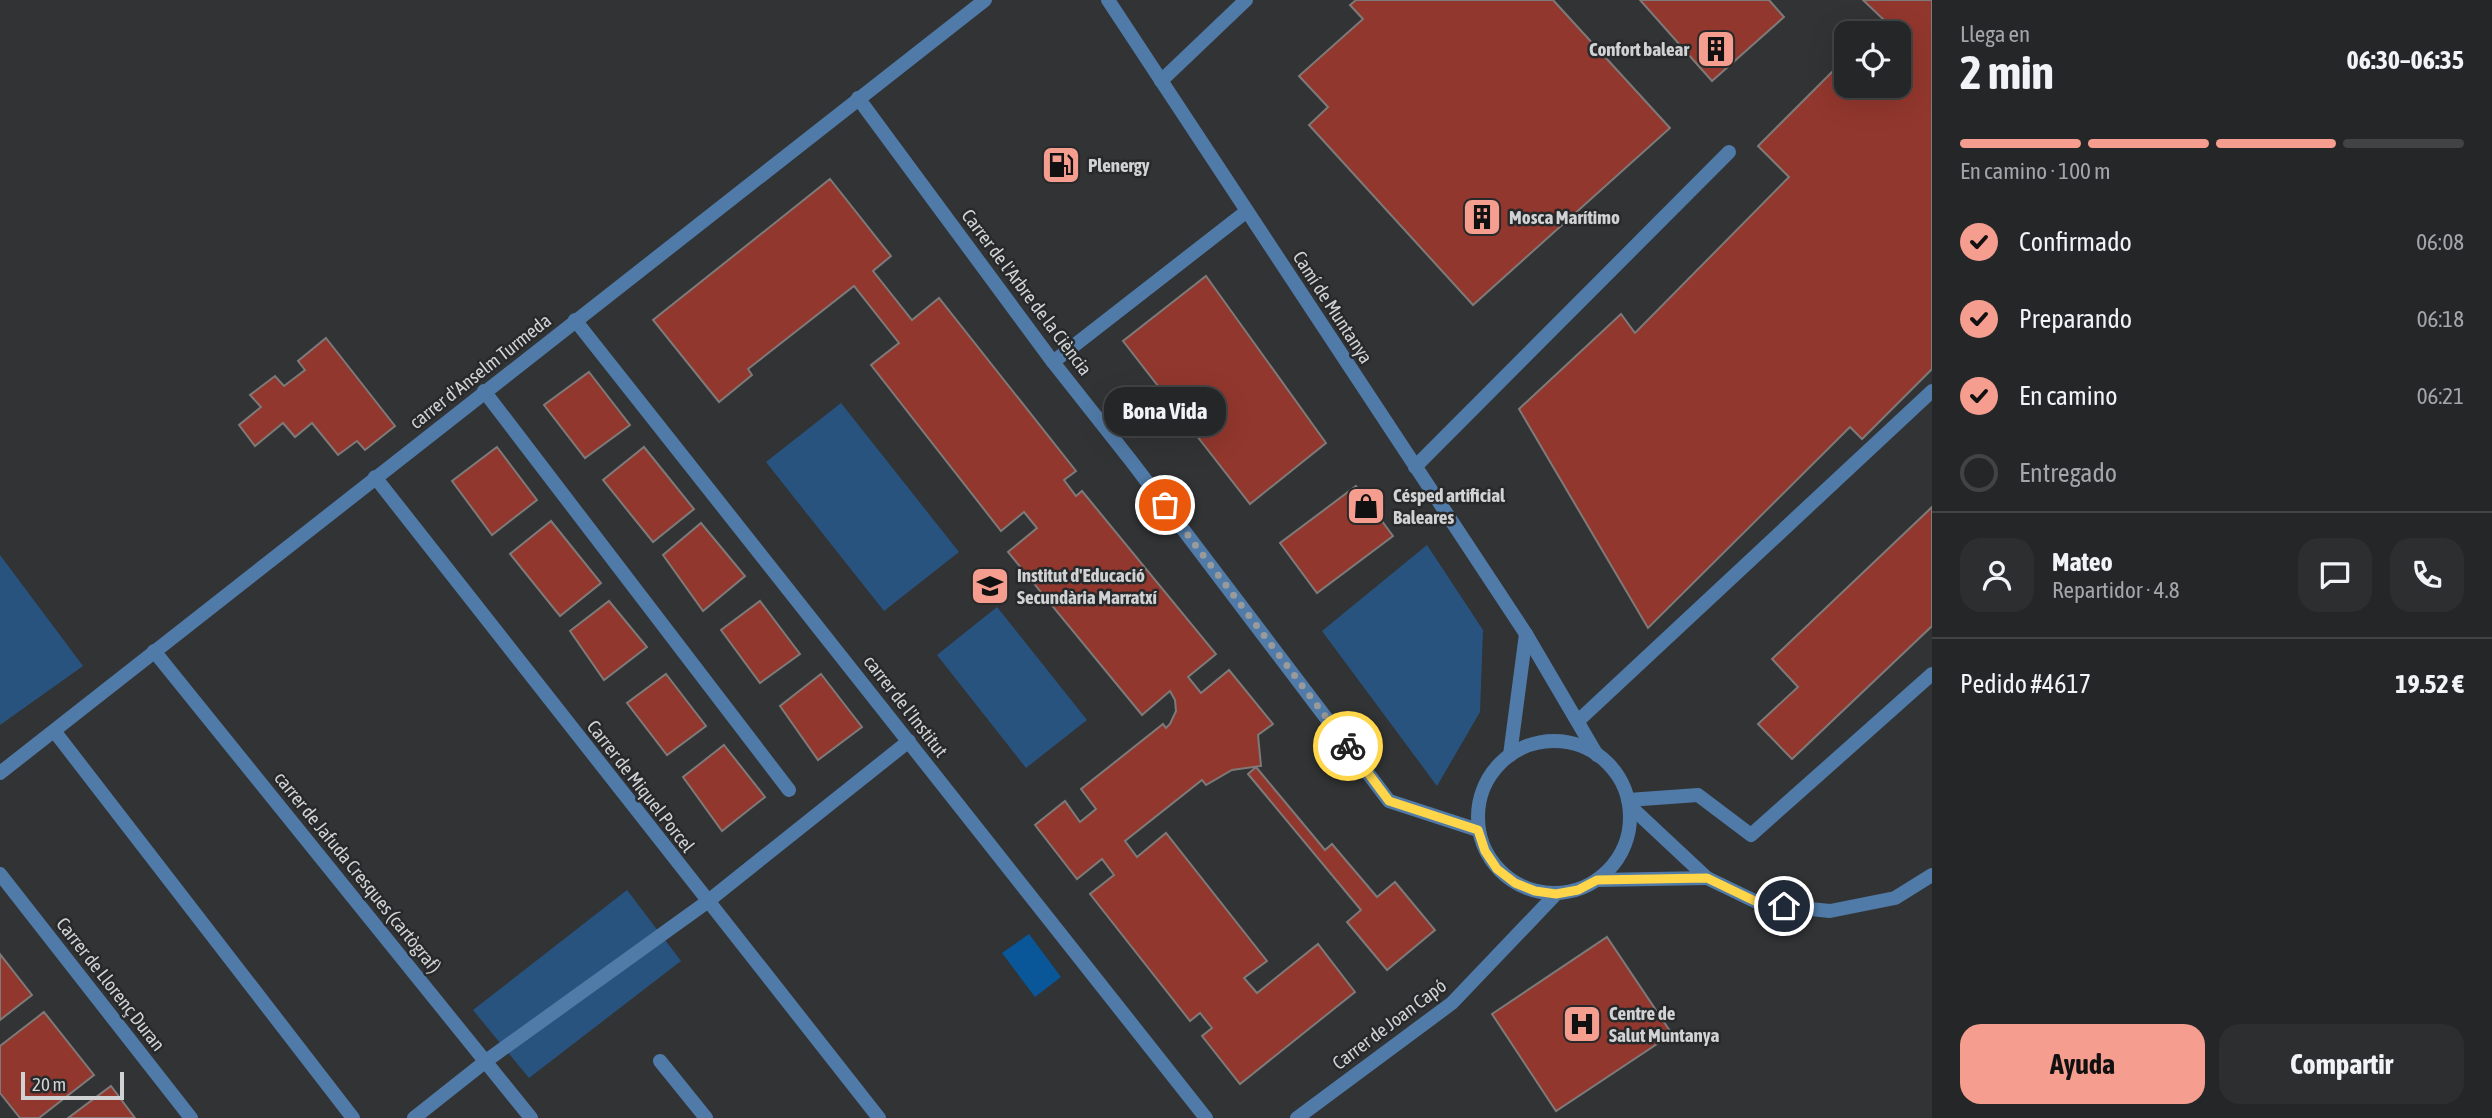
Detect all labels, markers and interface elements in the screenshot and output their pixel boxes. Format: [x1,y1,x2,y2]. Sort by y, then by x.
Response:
map controls [1834,21,1911,98]
button: locate [1834,21,1911,98]
text: Llega en [1960,21,2030,47]
building icon: Confort balear [1695,28,1737,70]
place label: Confort balear [1589,38,1689,60]
text: 06:30–06:35 [2347,45,2464,75]
text: 2 min [1960,46,2054,99]
fuel station icon: Plenergy [1040,144,1082,186]
place label: Plenergy [1088,154,1150,176]
text: En camino · 100 m [1960,158,2111,184]
building icon: Mosca Marítimo [1461,196,1503,238]
street label: Carrer de l'Arbre de la Ciència [957,205,1097,379]
place label: Mosca Marítimo [1509,206,1620,228]
icon: check [1960,223,1998,261]
text: Confirmado [2019,227,2132,257]
text: 06:08 [2416,229,2464,255]
street label: Camí de Muntanya [1289,247,1377,367]
icon: check [1960,300,1998,338]
text: Preparando [2019,304,2132,334]
text: 06:18 [2417,306,2464,332]
street label: carrer d'Anselm Turmeda [405,309,555,433]
icon: check [1960,377,1998,415]
text: En camino [2019,381,2118,411]
text: 06:21 [2417,383,2464,409]
callout: Bona Vida [1104,386,1226,435]
text: Bona Vida [1123,398,1207,424]
text: Entregado [2019,458,2117,488]
pin [1135,475,1195,535]
place label: Césped artificial Baleares [1393,484,1506,528]
shop icon: Césped artificial Baleares [1345,485,1387,527]
icon: bag [1146,486,1184,524]
button: person [1960,538,2034,612]
button: chat [2298,538,2372,612]
button: phone [2390,538,2464,612]
text: Mateo [2052,547,2113,577]
place label: Institut d'Educació Secundària Marratxí [1017,564,1158,608]
school or university icon: Institut d'Educació Secundària Marratxí [969,565,1011,607]
text: Repartidor · 4.8 [2052,577,2179,603]
street label: carrer de l'Institut [859,651,953,761]
text: Pedido #4617 [1960,669,2091,699]
text: 19.52 € [2395,669,2464,699]
courier [1313,711,1383,781]
street label: Carrer de Miquel Porcel [583,716,699,856]
icon: bike [1329,727,1367,765]
street label: carrer de Jafuda Cresques (cartògraf) [270,767,446,977]
pin [1754,876,1814,936]
icon: home [1765,887,1803,925]
street label: Carrer de Llorenç Duran [52,913,170,1055]
street label: Carrer de Joan Capó [1328,974,1450,1074]
place label: Centre de Salut Muntanya [1609,1002,1719,1046]
hospital icon: Centre de Salut Muntanya [1561,1003,1603,1045]
button: Ayuda [1960,1024,2205,1104]
button: Compartir [2219,1024,2464,1104]
scale bar [21,1069,124,1101]
text: 20 m [32,1073,66,1095]

